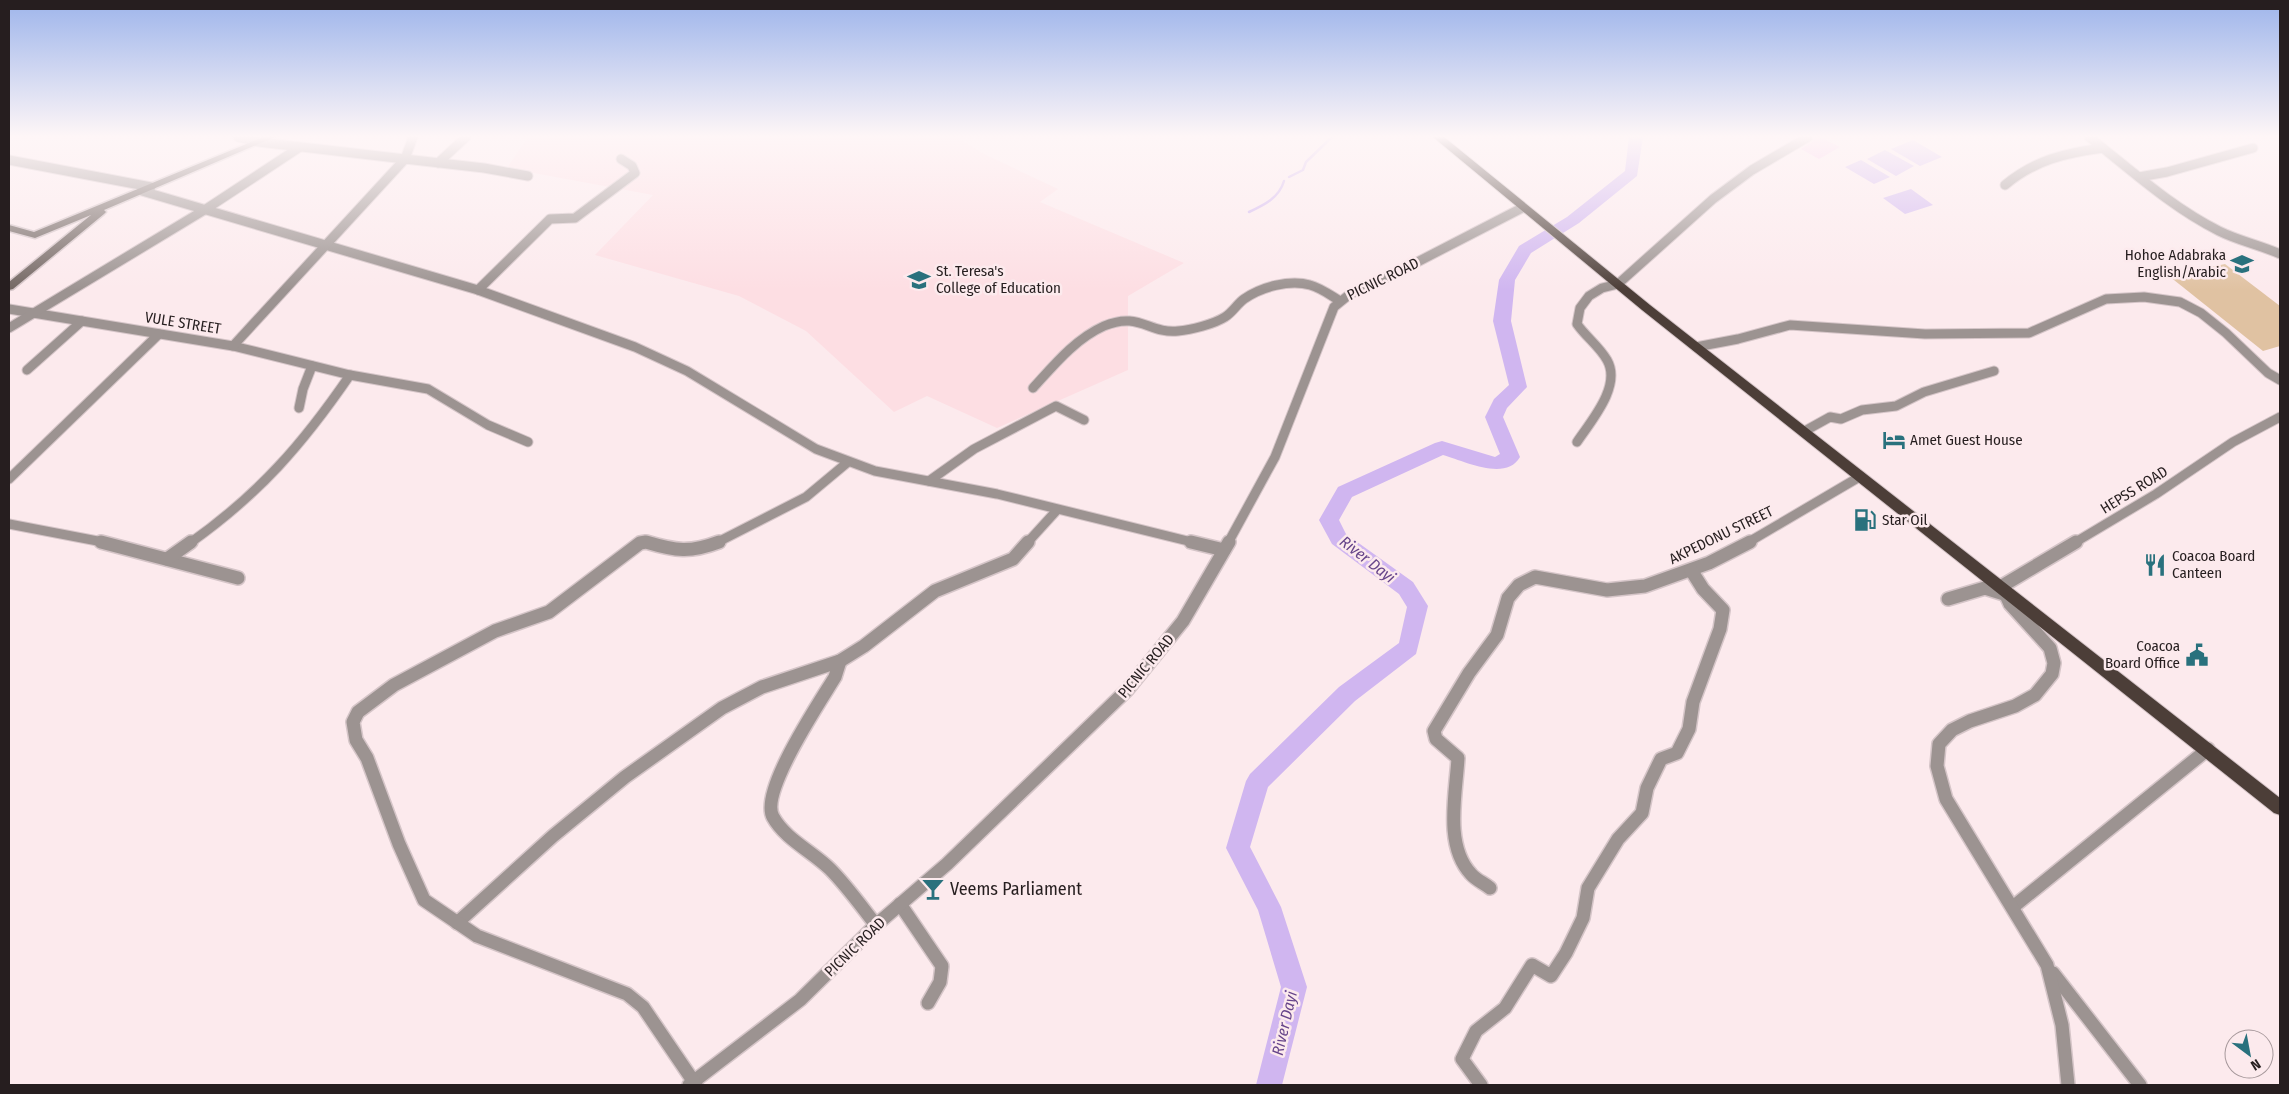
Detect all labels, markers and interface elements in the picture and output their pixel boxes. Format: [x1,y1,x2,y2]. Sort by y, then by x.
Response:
place label: Hohoe Adabraka English/Arabic [2125,246,2227,281]
school or university icon: Hohoe Adabraka English/Arabic [2229,251,2255,277]
street label: PICNIC ROAD [1344,254,1422,304]
place label: St. Teresa's College of Education [936,262,1061,297]
school or university icon: St. Teresa's College of Education [906,267,932,293]
street label: VULE STREET [144,308,222,338]
hotel icon: Amet Guest House [1881,427,1907,453]
place label: Amet Guest House [1910,431,2023,449]
street label: HEPSS ROAD [2097,462,2171,518]
street label: AKPEDONU STREET [1666,502,1776,568]
fuel station icon: Star Oil [1852,507,1878,533]
place label: Star Oil [1882,511,1928,529]
water label: River Dayi [1336,532,1399,587]
place label: Coacoa Board Canteen [2172,547,2255,582]
restaurant icon: Coacoa Board Canteen [2142,552,2168,578]
street label: PICNIC ROAD [1114,631,1178,701]
place label: Coacoa Board Office [2105,637,2180,672]
public building icon: Coacoa Board Office [2184,642,2210,668]
bar icon: Veems Parliament [920,876,946,902]
place label: Veems Parliament [950,878,1082,900]
street label: PICNIC ROAD [821,914,889,980]
water label: River Dayi [1268,989,1301,1057]
north arrow [2224,1029,2274,1079]
text: N [2248,1055,2264,1074]

